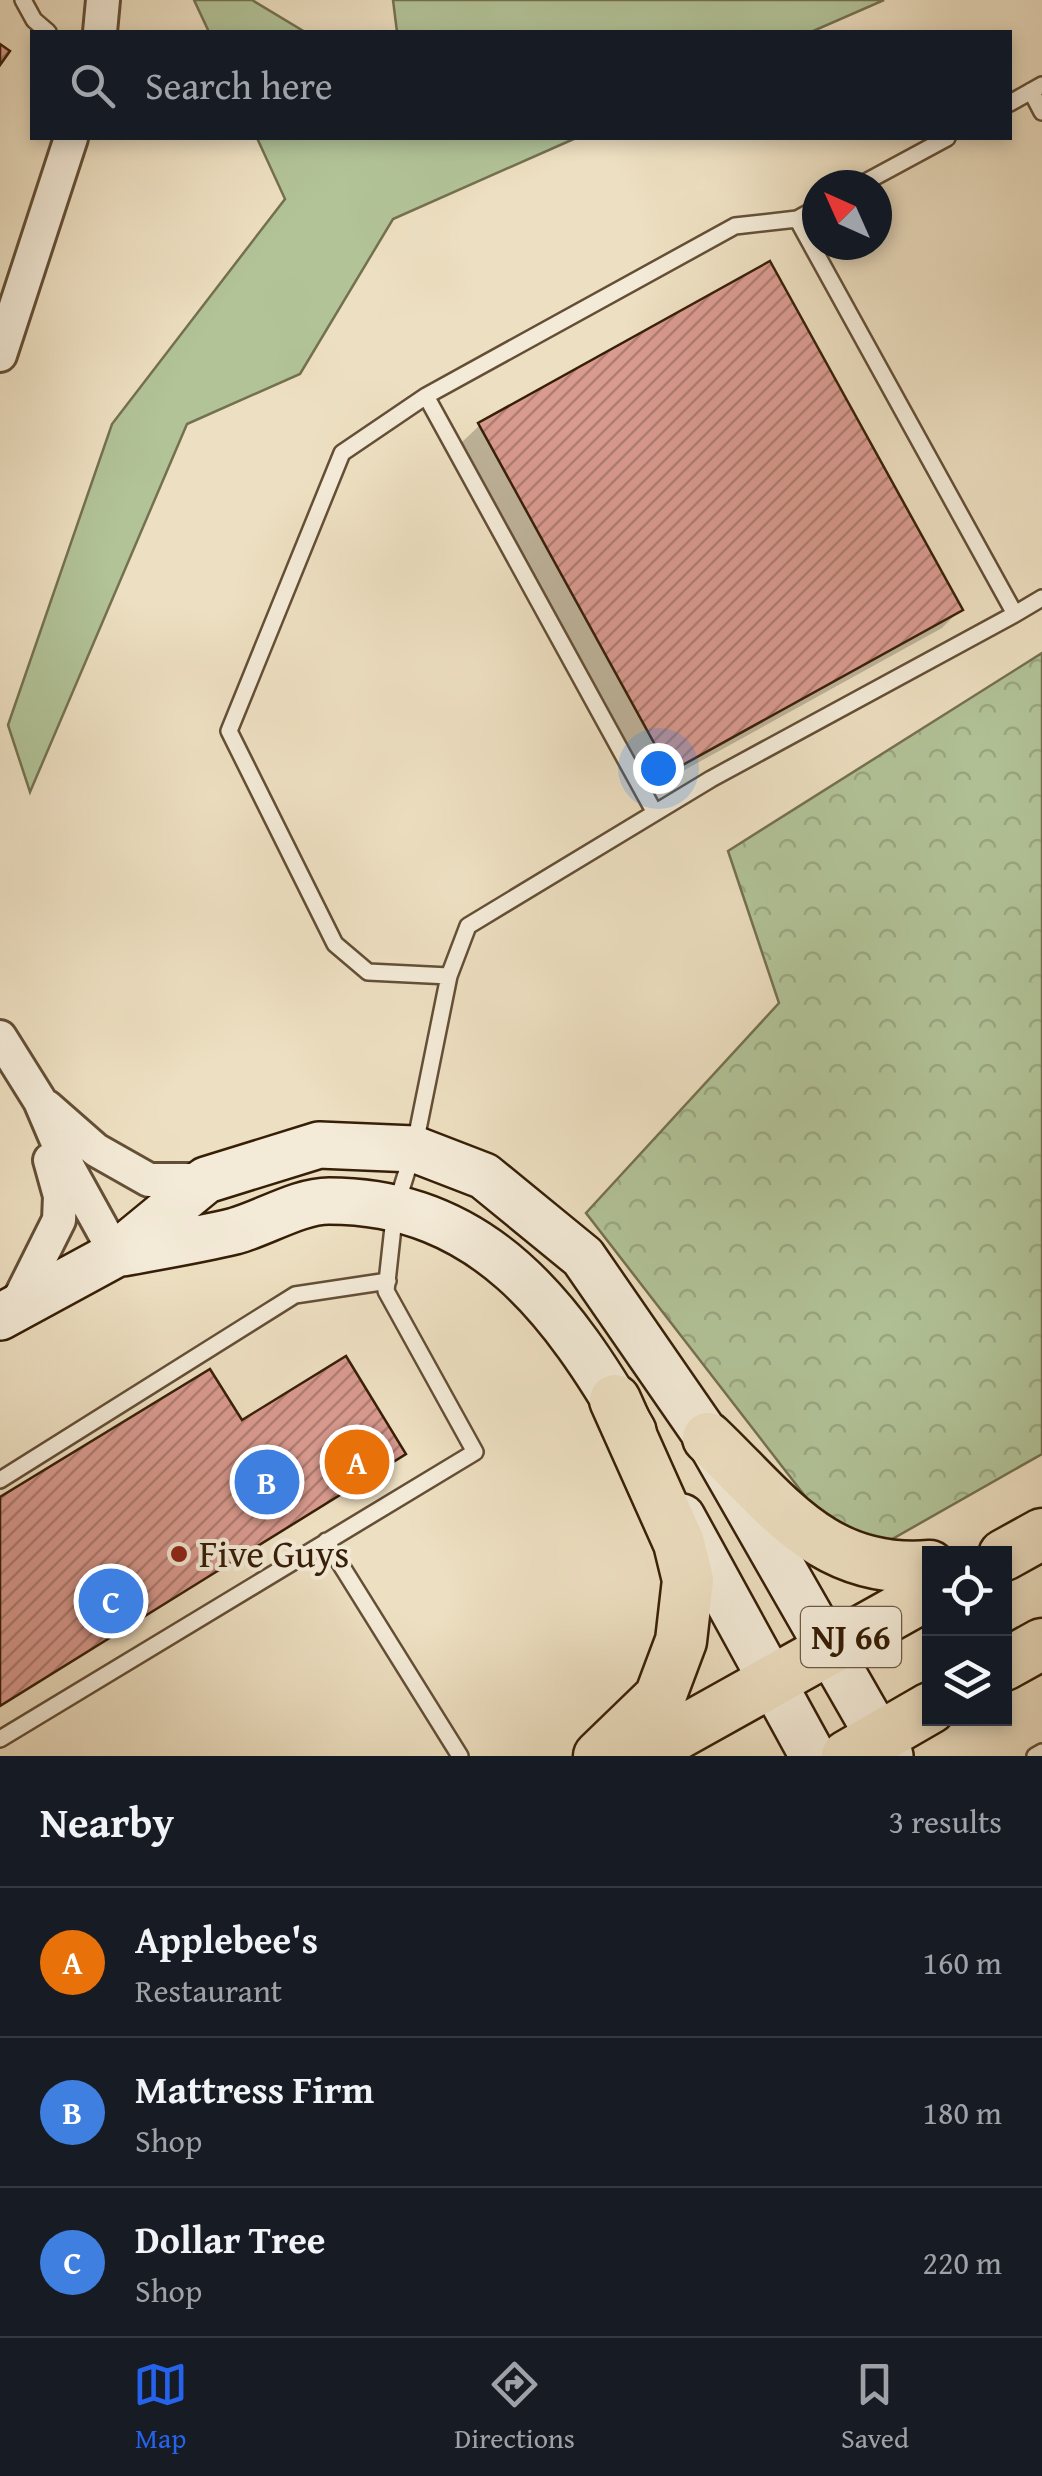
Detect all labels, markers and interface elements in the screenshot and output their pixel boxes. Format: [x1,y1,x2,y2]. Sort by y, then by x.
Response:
search box [30,30,1012,140]
text: Search here [145,57,333,113]
icon: search [65,58,120,113]
north arrow [802,170,892,260]
your location [633,743,684,794]
pin: A [324,1424,390,1500]
pin: B [234,1444,300,1520]
place label: Five Guys [199,1525,349,1581]
marker: Five Guys [168,1543,190,1565]
map controls [922,1546,1012,1726]
button: locate [922,1546,1012,1636]
pin: C [78,1564,144,1638]
road number: NJ 66 [801,1607,901,1667]
button: layers [922,1636,1012,1726]
text: Nearby [40,1791,174,1852]
text: 3 results [889,1798,1002,1845]
text: Applebee's [135,1911,318,1967]
text: A [62,1939,83,1986]
text: 160 m [923,1939,1002,1986]
text: Restaurant [135,1967,282,2014]
text: Mattress Firm [135,2061,374,2117]
text: B [63,2089,82,2136]
text: 180 m [923,2089,1002,2136]
text: Shop [135,2117,202,2164]
text: Dollar Tree [135,2211,325,2267]
text: C [63,2239,82,2286]
text: 220 m [923,2239,1002,2286]
text: Shop [135,2267,202,2314]
tab: Map [133,2357,188,2458]
tab: Directions [454,2357,575,2458]
tab: Saved [841,2357,909,2458]

